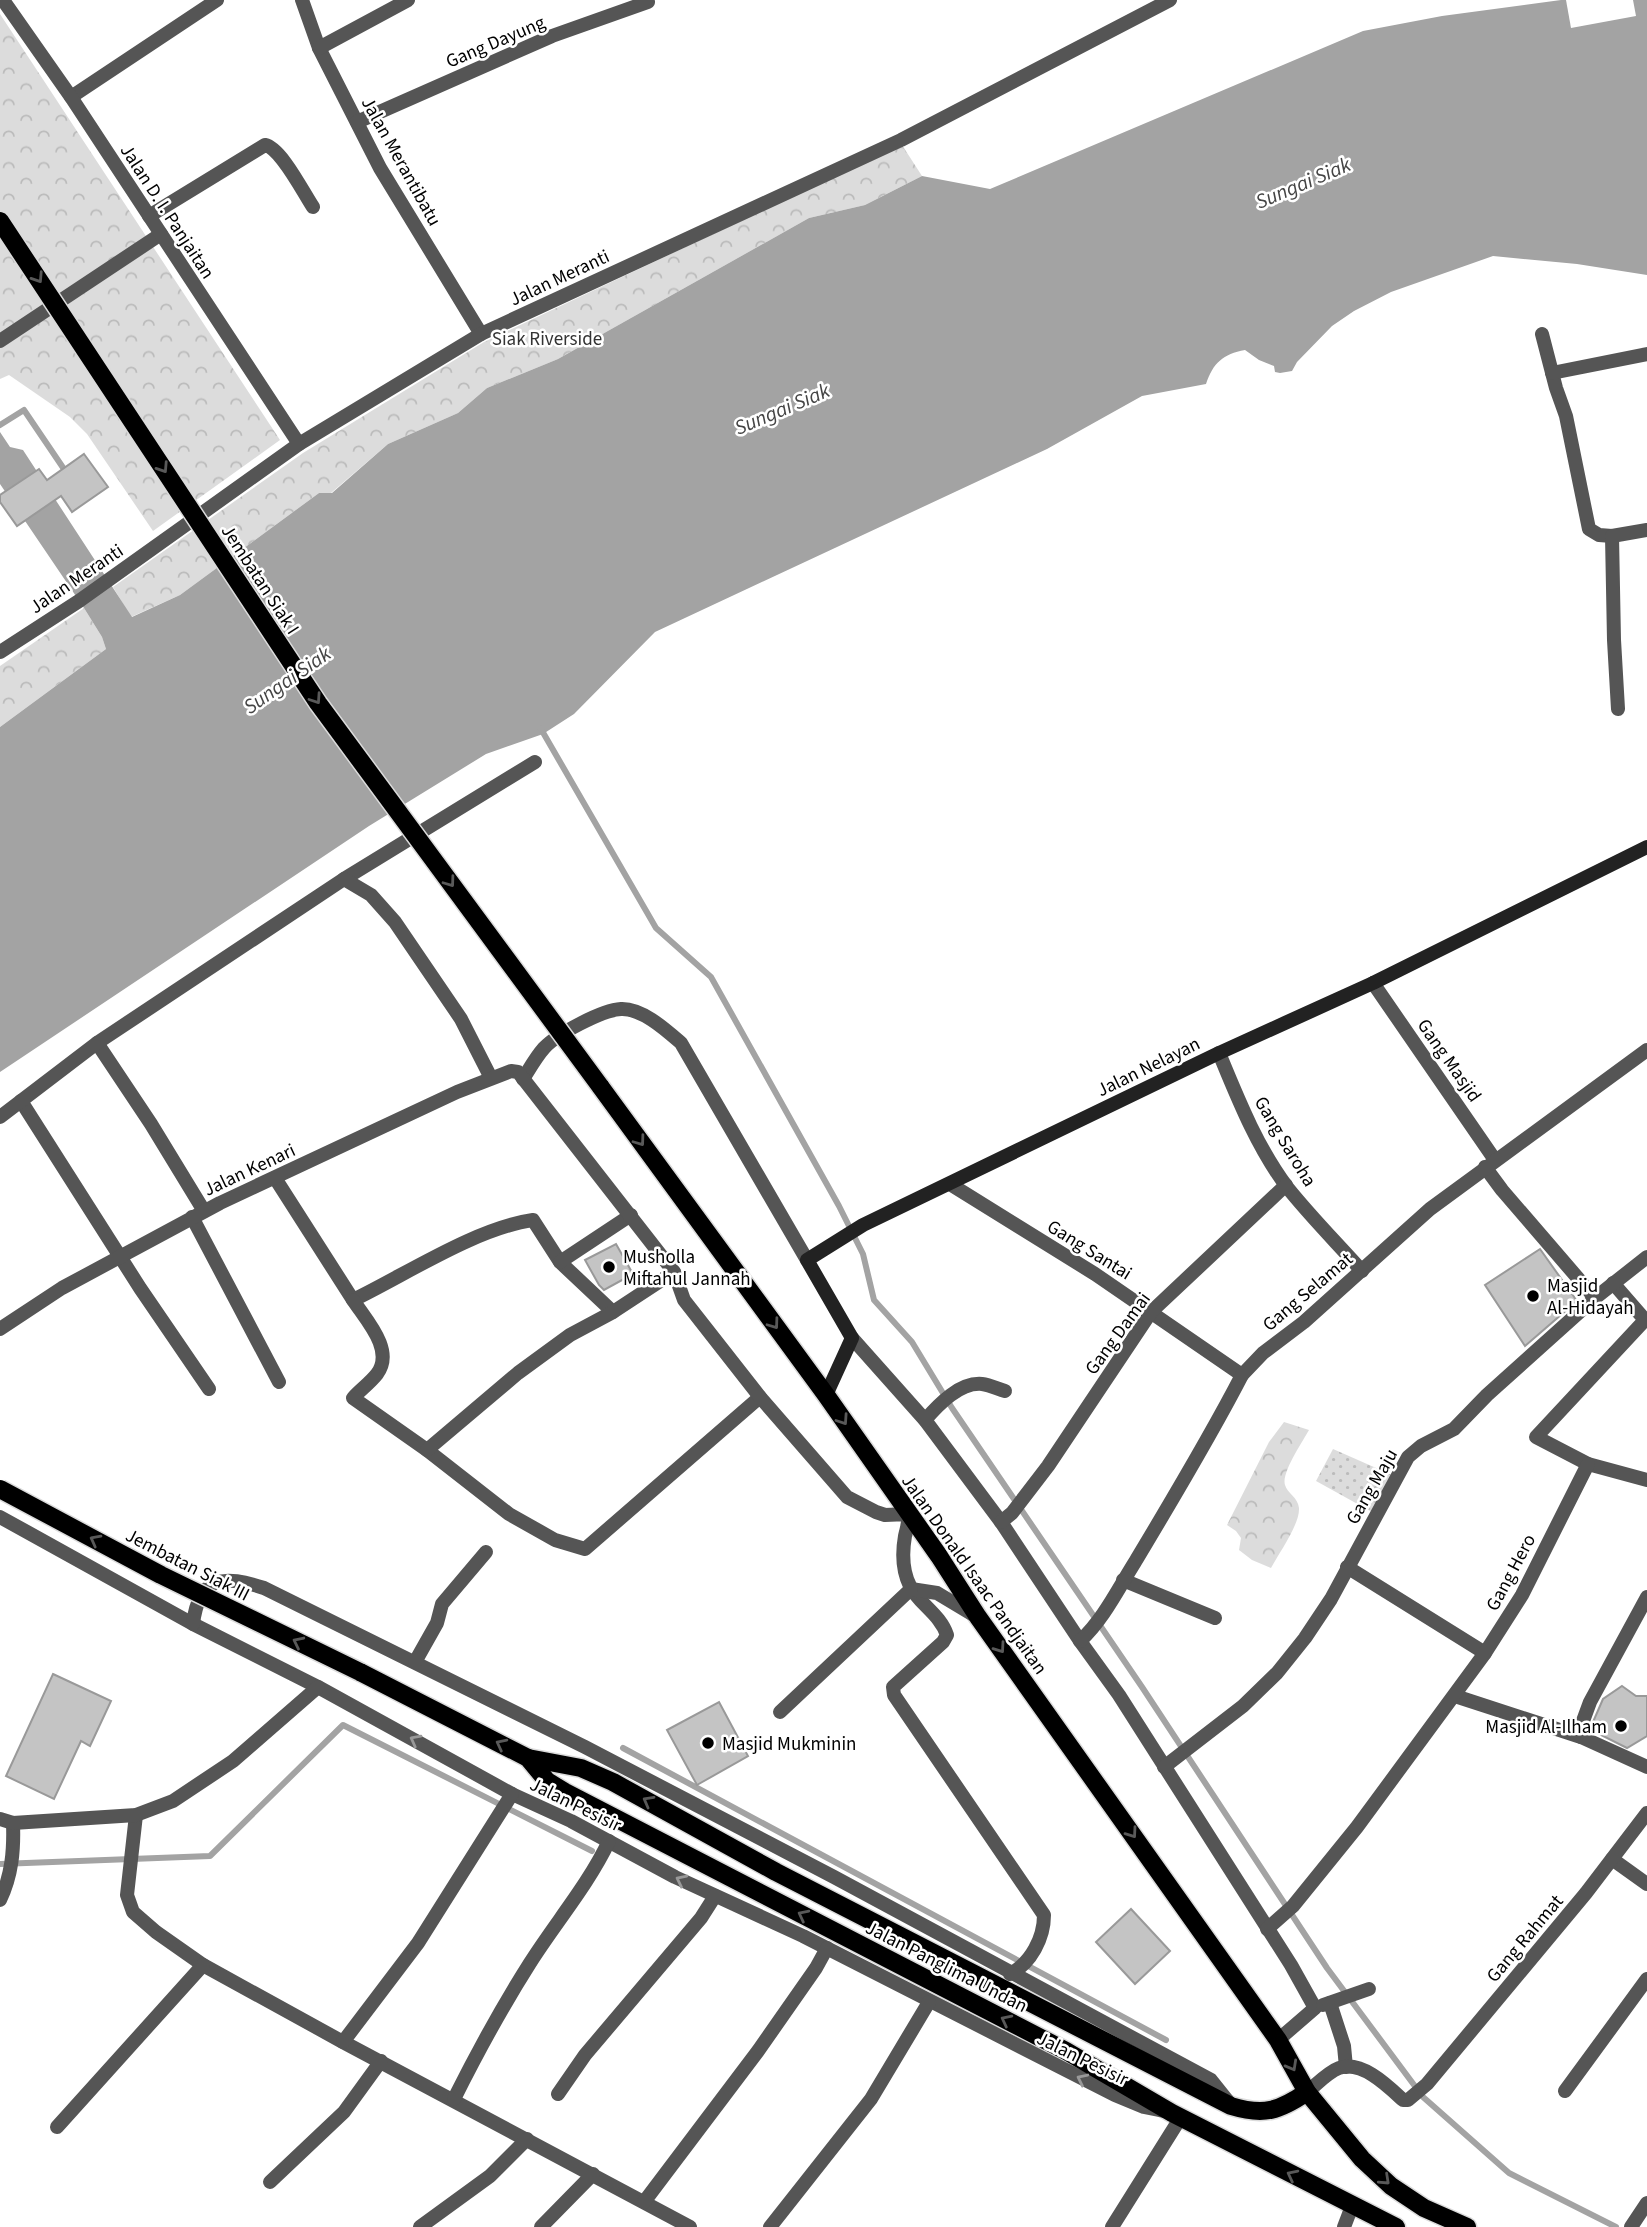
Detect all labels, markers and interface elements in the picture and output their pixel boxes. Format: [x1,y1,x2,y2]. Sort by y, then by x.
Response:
street label: Gang Dayung [442,9,550,75]
street label: Jalan Merantibatu [354,92,447,231]
street label: Jalan D. I. Panjaitan [113,139,221,285]
water label: Sungai Siak [1251,149,1356,217]
street label: Jalan Meranti [505,243,614,313]
one-way arrow [29,271,42,284]
park label: Siak Riverside [492,326,602,353]
water label: Sungai Siak [730,375,835,443]
one-way arrow [155,460,167,473]
street label: Jembatan Siak I [214,520,305,640]
street label: Jalan Meranti [25,538,129,621]
water label: Sungai Siak [237,638,338,721]
one-way arrow [308,691,320,704]
one-way arrow [442,874,454,887]
street label: Gang Masjid [1410,1014,1487,1108]
street label: Jalan Nelayan [1092,1031,1205,1104]
street label: Gang Saroha [1247,1091,1322,1192]
one-way arrow [632,1133,644,1146]
street label: Jalan Kenari [199,1137,300,1203]
street label: Gang Santai [1042,1214,1137,1287]
place label: Musholla Miftahul Jannah [623,1244,751,1293]
street label: Gang Selamat [1257,1246,1359,1338]
marker: Musholla Miftahul Jannah [601,1259,617,1275]
place label: Masjid Al-Hidayah [1547,1273,1634,1322]
street label: Gang Damai [1079,1287,1157,1381]
marker: Masjid Al-Hidayah [1525,1288,1541,1304]
one-way arrow [766,1317,778,1329]
one-way arrow [835,1412,848,1425]
street label: Gang Maju [1340,1444,1405,1530]
street label: Jalan Donald Isaac Pandjaitan [894,1469,1053,1680]
street label: Jembatan Siak III [121,1522,254,1608]
street label: Gang Hero [1480,1529,1543,1616]
one-way arrow [90,1534,102,1548]
one-way arrow [293,1636,305,1650]
one-way arrow [992,1640,1004,1653]
place label: Masjid Al-Ilham [1485,1714,1607,1741]
marker: Masjid Al-Ilham [1613,1718,1629,1734]
place label: Masjid Mukminin [722,1731,857,1758]
one-way arrow [410,1734,422,1748]
marker: Masjid Mukminin [700,1735,716,1751]
one-way arrow [496,1738,508,1752]
street label: Jalan Pesisir [525,1772,626,1839]
one-way arrow [643,1796,655,1809]
one-way arrow [1124,1825,1136,1838]
one-way arrow [676,1874,688,1888]
street label: Gang Rahmat [1480,1889,1570,1989]
one-way arrow [798,1910,811,1924]
street label: Jalan Panglima Undan [861,1915,1032,2020]
one-way arrow [1000,2014,1013,2028]
street label: Jalan Pesisir [1032,2026,1133,2093]
one-way arrow [1284,2059,1297,2071]
one-way arrow [1077,2074,1089,2088]
one-way arrow [1287,2169,1299,2183]
one-way arrow [1377,2171,1390,2184]

